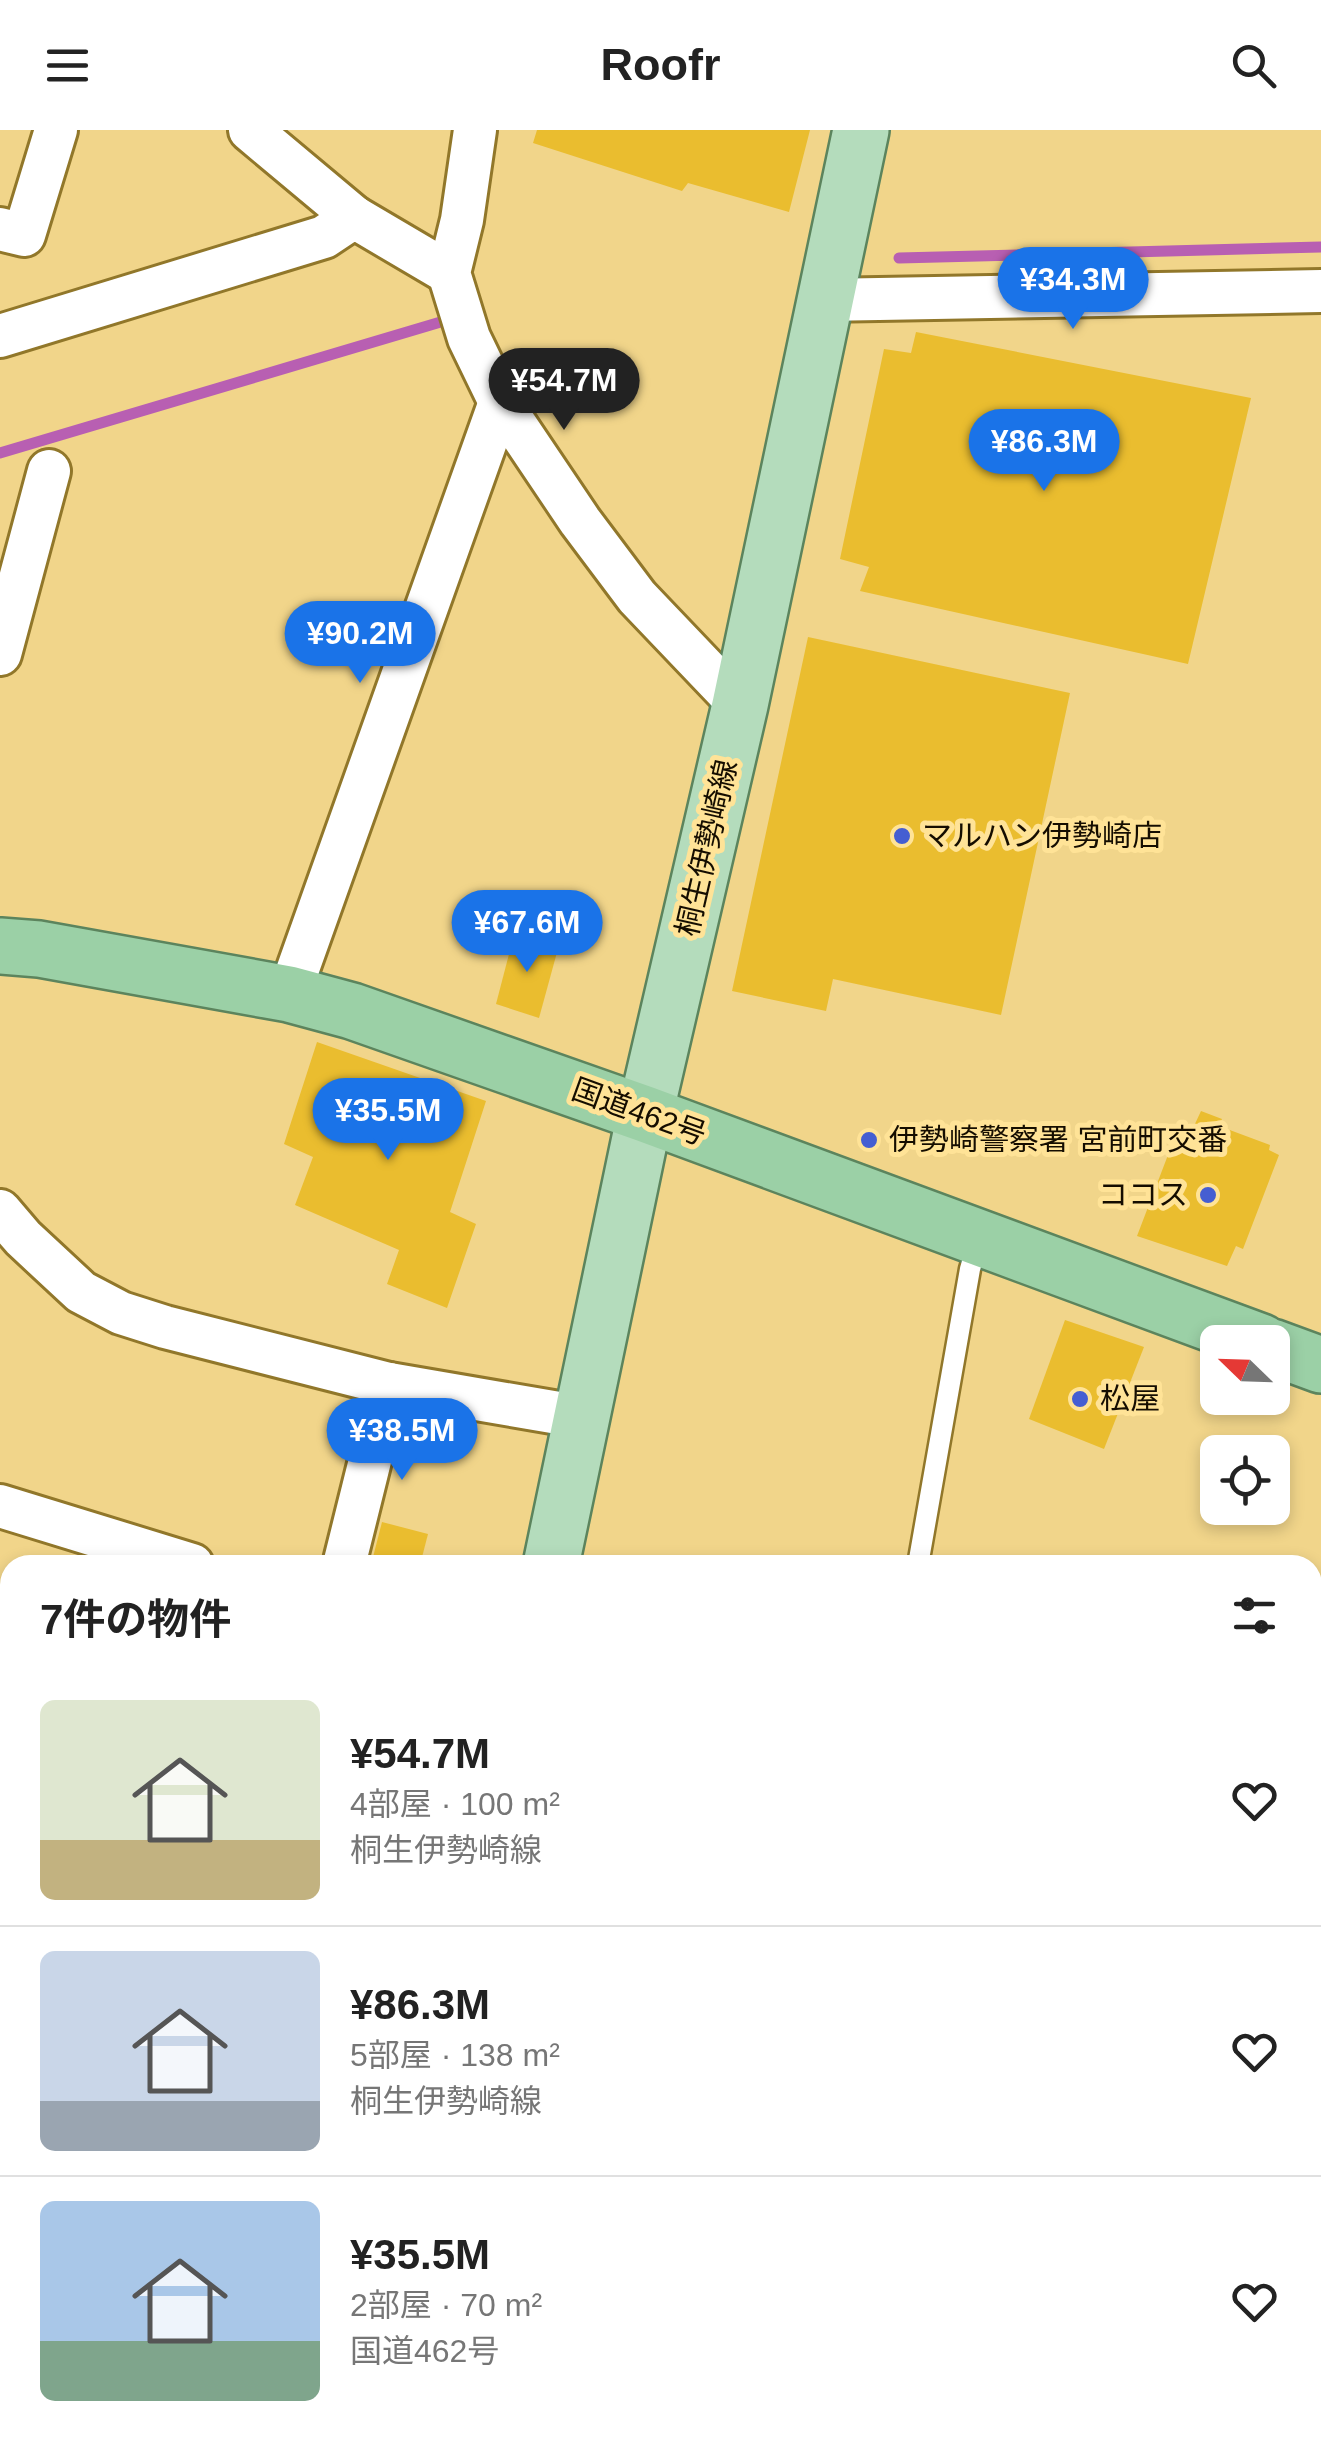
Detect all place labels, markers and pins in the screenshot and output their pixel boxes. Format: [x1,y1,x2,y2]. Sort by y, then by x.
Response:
pin: ¥34.3M [992,247,1154,332]
pin: ¥54.7M [483,348,645,433]
pin: ¥86.3M [963,409,1125,494]
pin: ¥90.2M [279,601,441,686]
place label: マルハン伊勢崎店 [922,819,1162,852]
marker: マルハン伊勢崎店 [891,825,913,847]
pin: ¥67.6M [446,890,608,975]
pin: ¥35.5M [307,1078,469,1163]
place label: 伊勢崎警察署 宮前町交番 [889,1123,1227,1156]
marker: 伊勢崎警察署 宮前町交番 [858,1129,880,1151]
place label: ココス [1098,1178,1188,1211]
marker: ココス [1197,1184,1219,1206]
place label: 松屋 [1100,1382,1160,1415]
marker: 松屋 [1069,1388,1091,1410]
pin: ¥38.5M [321,1398,483,1483]

